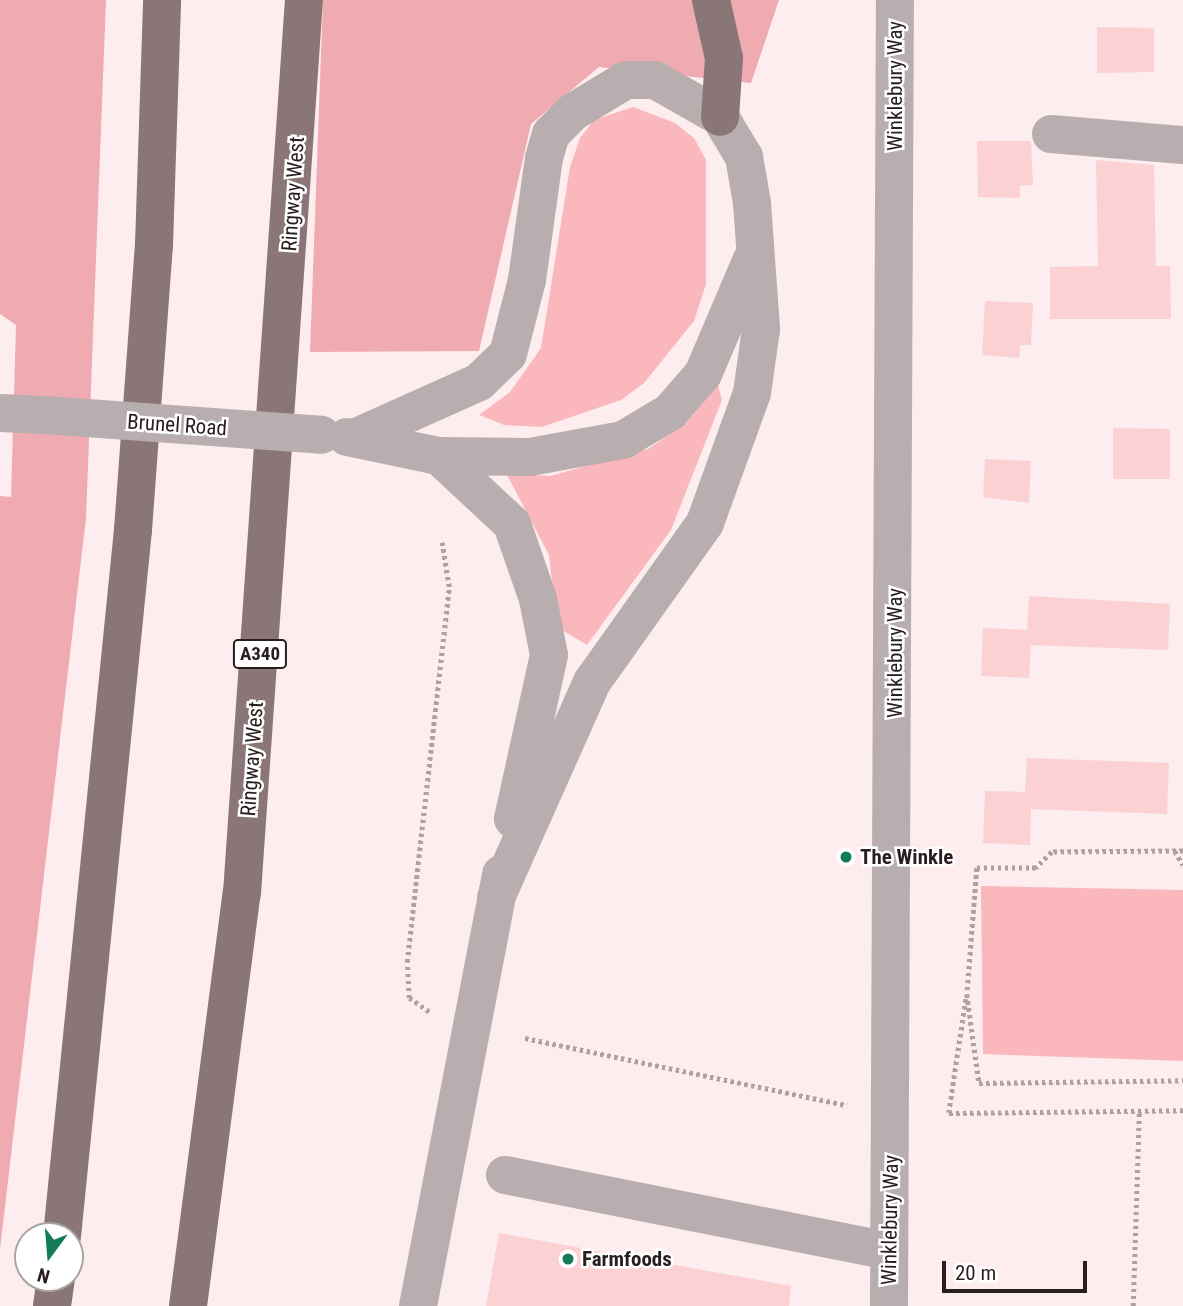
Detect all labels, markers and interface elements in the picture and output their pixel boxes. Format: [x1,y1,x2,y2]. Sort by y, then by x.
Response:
street label: Winklebury Way [882,21,908,151]
street label: Ringway West [276,136,310,252]
street label: Brunel Road [126,409,228,441]
street label: Winklebury Way [882,588,908,718]
road number: A340 [232,638,288,670]
street label: Ringway West [235,701,269,817]
place label: The Winkle [860,844,953,870]
marker: The Winkle [838,849,854,865]
street label: Winklebury Way [876,1155,904,1285]
north arrow [14,1222,84,1292]
place label: Farmfoods [582,1246,672,1272]
scale bar [945,1246,1090,1290]
marker: Farmfoods [560,1251,576,1267]
text: 20 m [955,1261,996,1285]
text: N [35,1263,52,1288]

